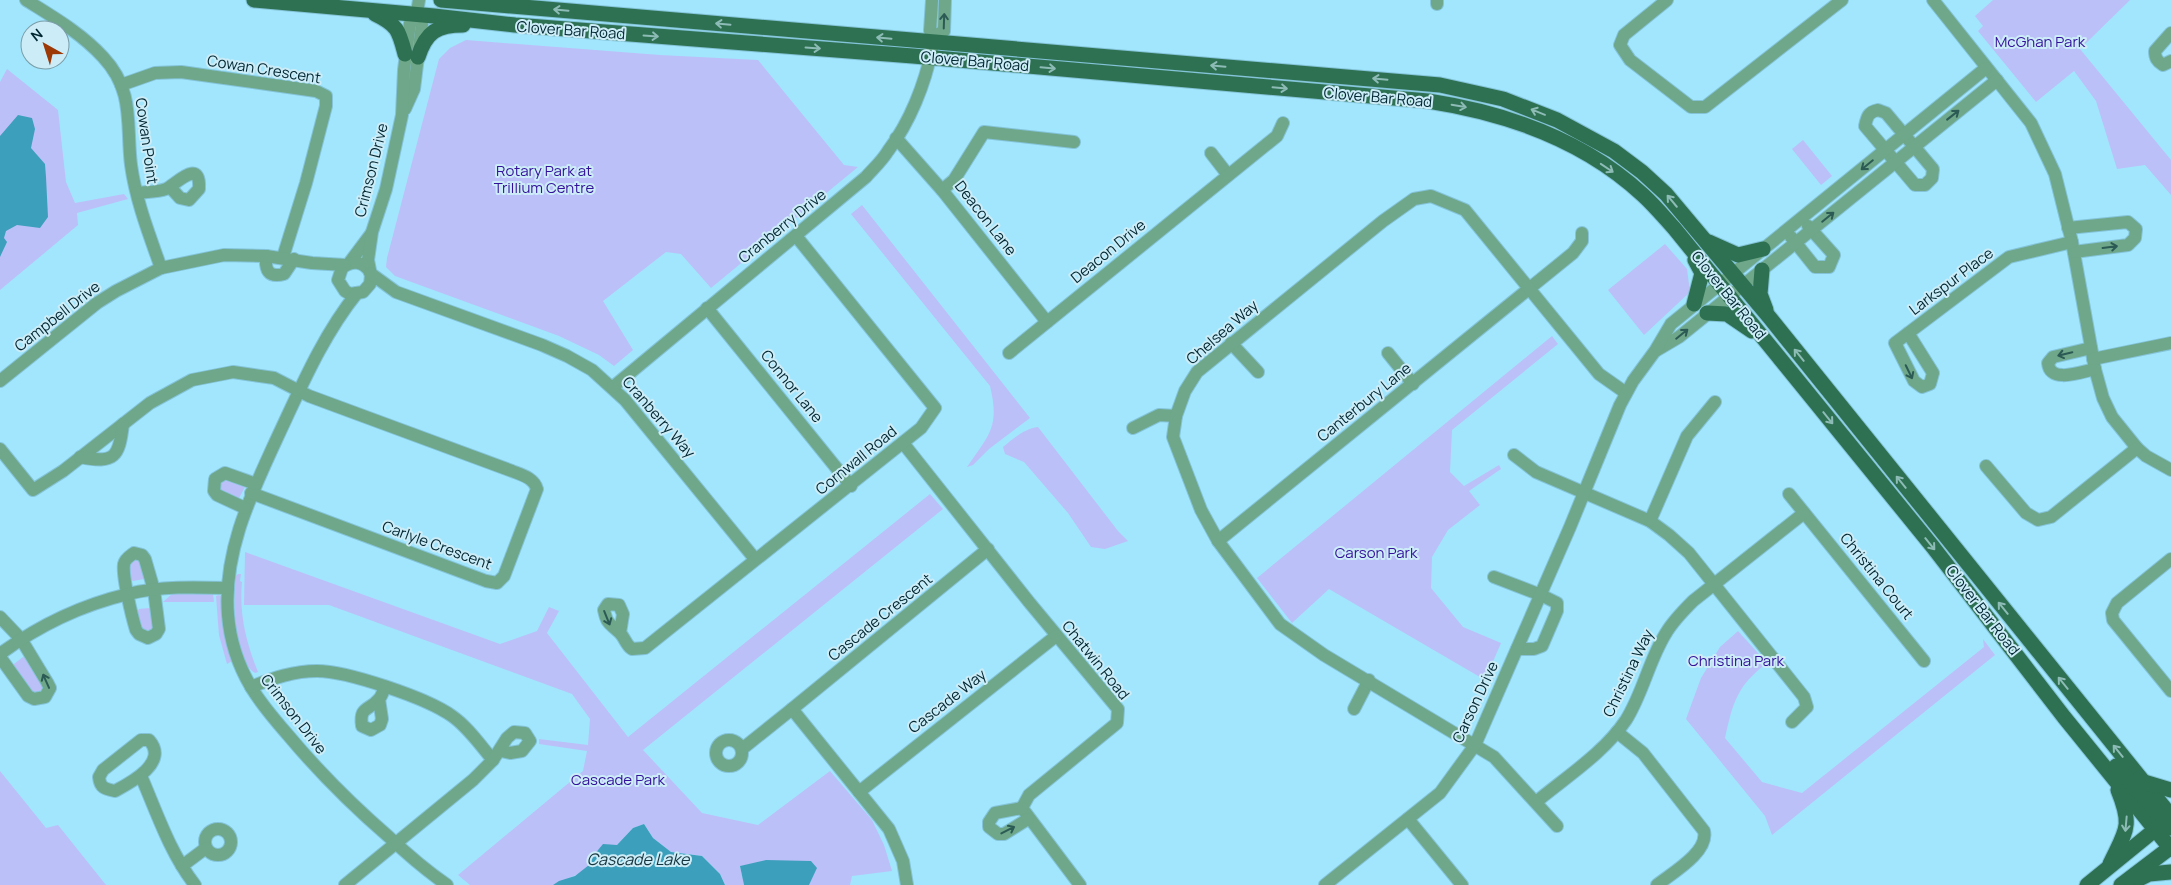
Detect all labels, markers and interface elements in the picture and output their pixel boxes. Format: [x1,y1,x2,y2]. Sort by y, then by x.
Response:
one-way arrow [553,6,569,15]
one-way arrow [939,13,949,30]
street label: Clover Bar Road [516,16,626,44]
north arrow [20,20,70,70]
one-way arrow [715,20,731,29]
text: N [27,24,46,45]
one-way arrow [642,31,658,41]
park label: McGhan Park [1995,31,2086,52]
one-way arrow [877,34,893,43]
one-way arrow [804,44,820,53]
street label: Clover Bar Road [920,46,1030,76]
street label: Cowan Crescent [206,50,322,88]
one-way arrow [1210,61,1226,71]
one-way arrow [1040,63,1056,73]
one-way arrow [1372,75,1388,84]
street label: Clover Bar Road [1323,82,1433,112]
one-way arrow [1272,83,1288,92]
street label: Cowan Point [131,97,163,185]
one-way arrow [1451,101,1467,111]
one-way arrow [1531,106,1546,116]
one-way arrow [1946,109,1959,120]
street label: Crimson Drive [349,121,393,219]
one-way arrow [1861,159,1874,170]
park label: Rotary Park at Trillium Centre [494,160,594,198]
one-way arrow [1600,163,1614,173]
street label: Deacon Lane [950,176,1022,260]
street label: Cranberry Drive [734,184,831,268]
one-way arrow [1666,195,1678,208]
one-way arrow [1821,212,1834,223]
street label: Deacon Drive [1066,214,1150,288]
street label: Larkspur Place [1905,242,1998,320]
one-way arrow [2102,242,2118,252]
street label: Clover Bar Road [1687,246,1771,344]
street label: Campbell Drive [10,276,104,356]
street label: Chelsea Way [1182,295,1262,369]
one-way arrow [1675,328,1688,339]
street label: Connor Lane [756,345,828,427]
one-way arrow [1794,349,1805,362]
one-way arrow [2058,350,2074,359]
street label: Canterbury Lane [1313,357,1416,446]
one-way arrow [1905,364,1914,379]
street label: Cranberry Way [618,372,700,462]
one-way arrow [1823,411,1834,424]
street label: Cornwall Road [811,421,901,499]
one-way arrow [1895,476,1906,489]
street label: Carlyle Crescent [379,515,495,575]
street label: Christina Court [1835,528,1919,624]
one-way arrow [1925,537,1936,550]
park label: Carson Park [1335,542,1418,563]
street label: Clover Bar Road [1941,561,2025,659]
street label: Cascade Crescent [824,568,936,666]
one-way arrow [1998,602,2009,615]
one-way arrow [603,610,612,625]
street label: Chatwin Road [1057,616,1135,704]
street label: Christina Way [1598,625,1658,720]
park label: Christina Park [1688,650,1785,671]
street label: Carson Drive [1447,658,1503,746]
street label: Cascade Way [904,664,990,738]
street label: Crimson Drive [256,670,332,759]
one-way arrow [40,674,50,689]
one-way arrow [2058,677,2069,690]
one-way arrow [2113,744,2124,757]
park label: Cascade Park [571,769,666,790]
one-way arrow [2121,816,2130,832]
one-way arrow [1001,825,1016,835]
water label: Cascade Lake [587,848,691,870]

